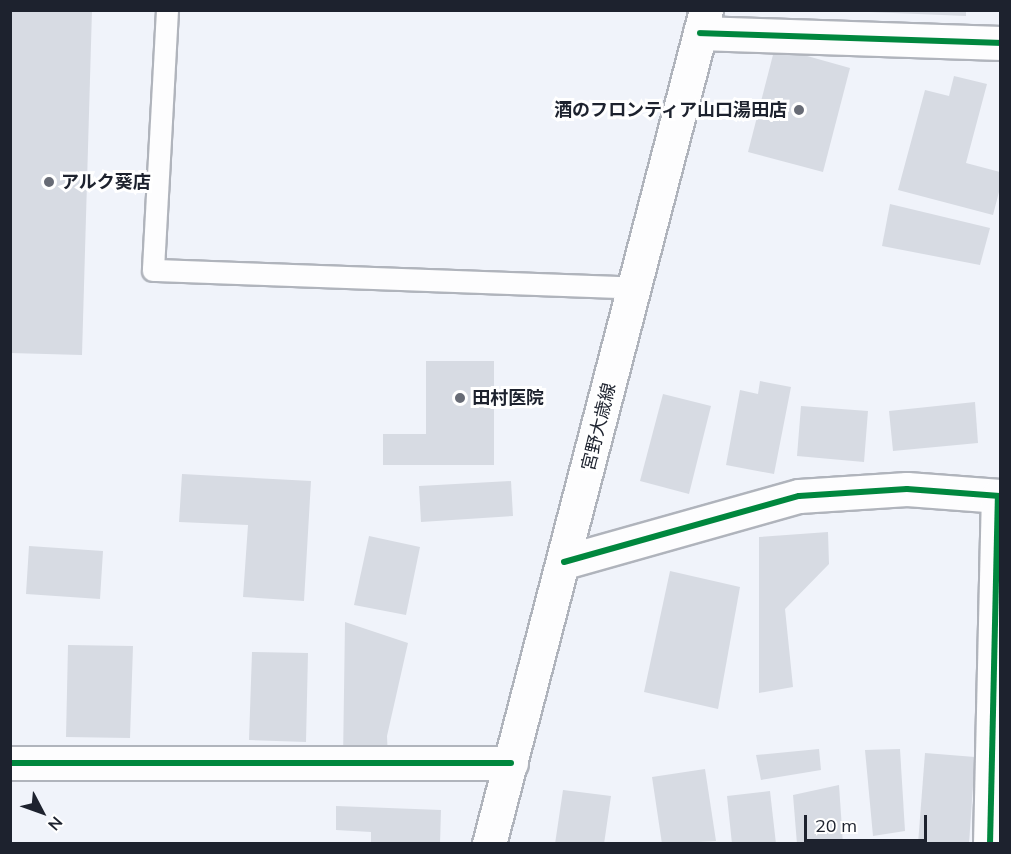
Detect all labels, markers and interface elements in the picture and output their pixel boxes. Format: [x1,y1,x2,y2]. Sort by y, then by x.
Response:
place label: 酒のフロンティア山口湯田店 [553,99,787,121]
marker: 酒のフロンティア山口湯田店 [792,103,806,117]
place label: アルク葵店 [61,171,151,193]
marker: アルク葵店 [42,175,56,189]
street label: 宮野大歳線 [578,381,620,473]
place label: 田村医院 [472,387,544,409]
marker: 田村医院 [453,391,467,405]
north arrow [12,782,72,842]
scale bar [807,803,930,841]
text: N [44,813,67,835]
text: 20 m [815,814,857,837]

